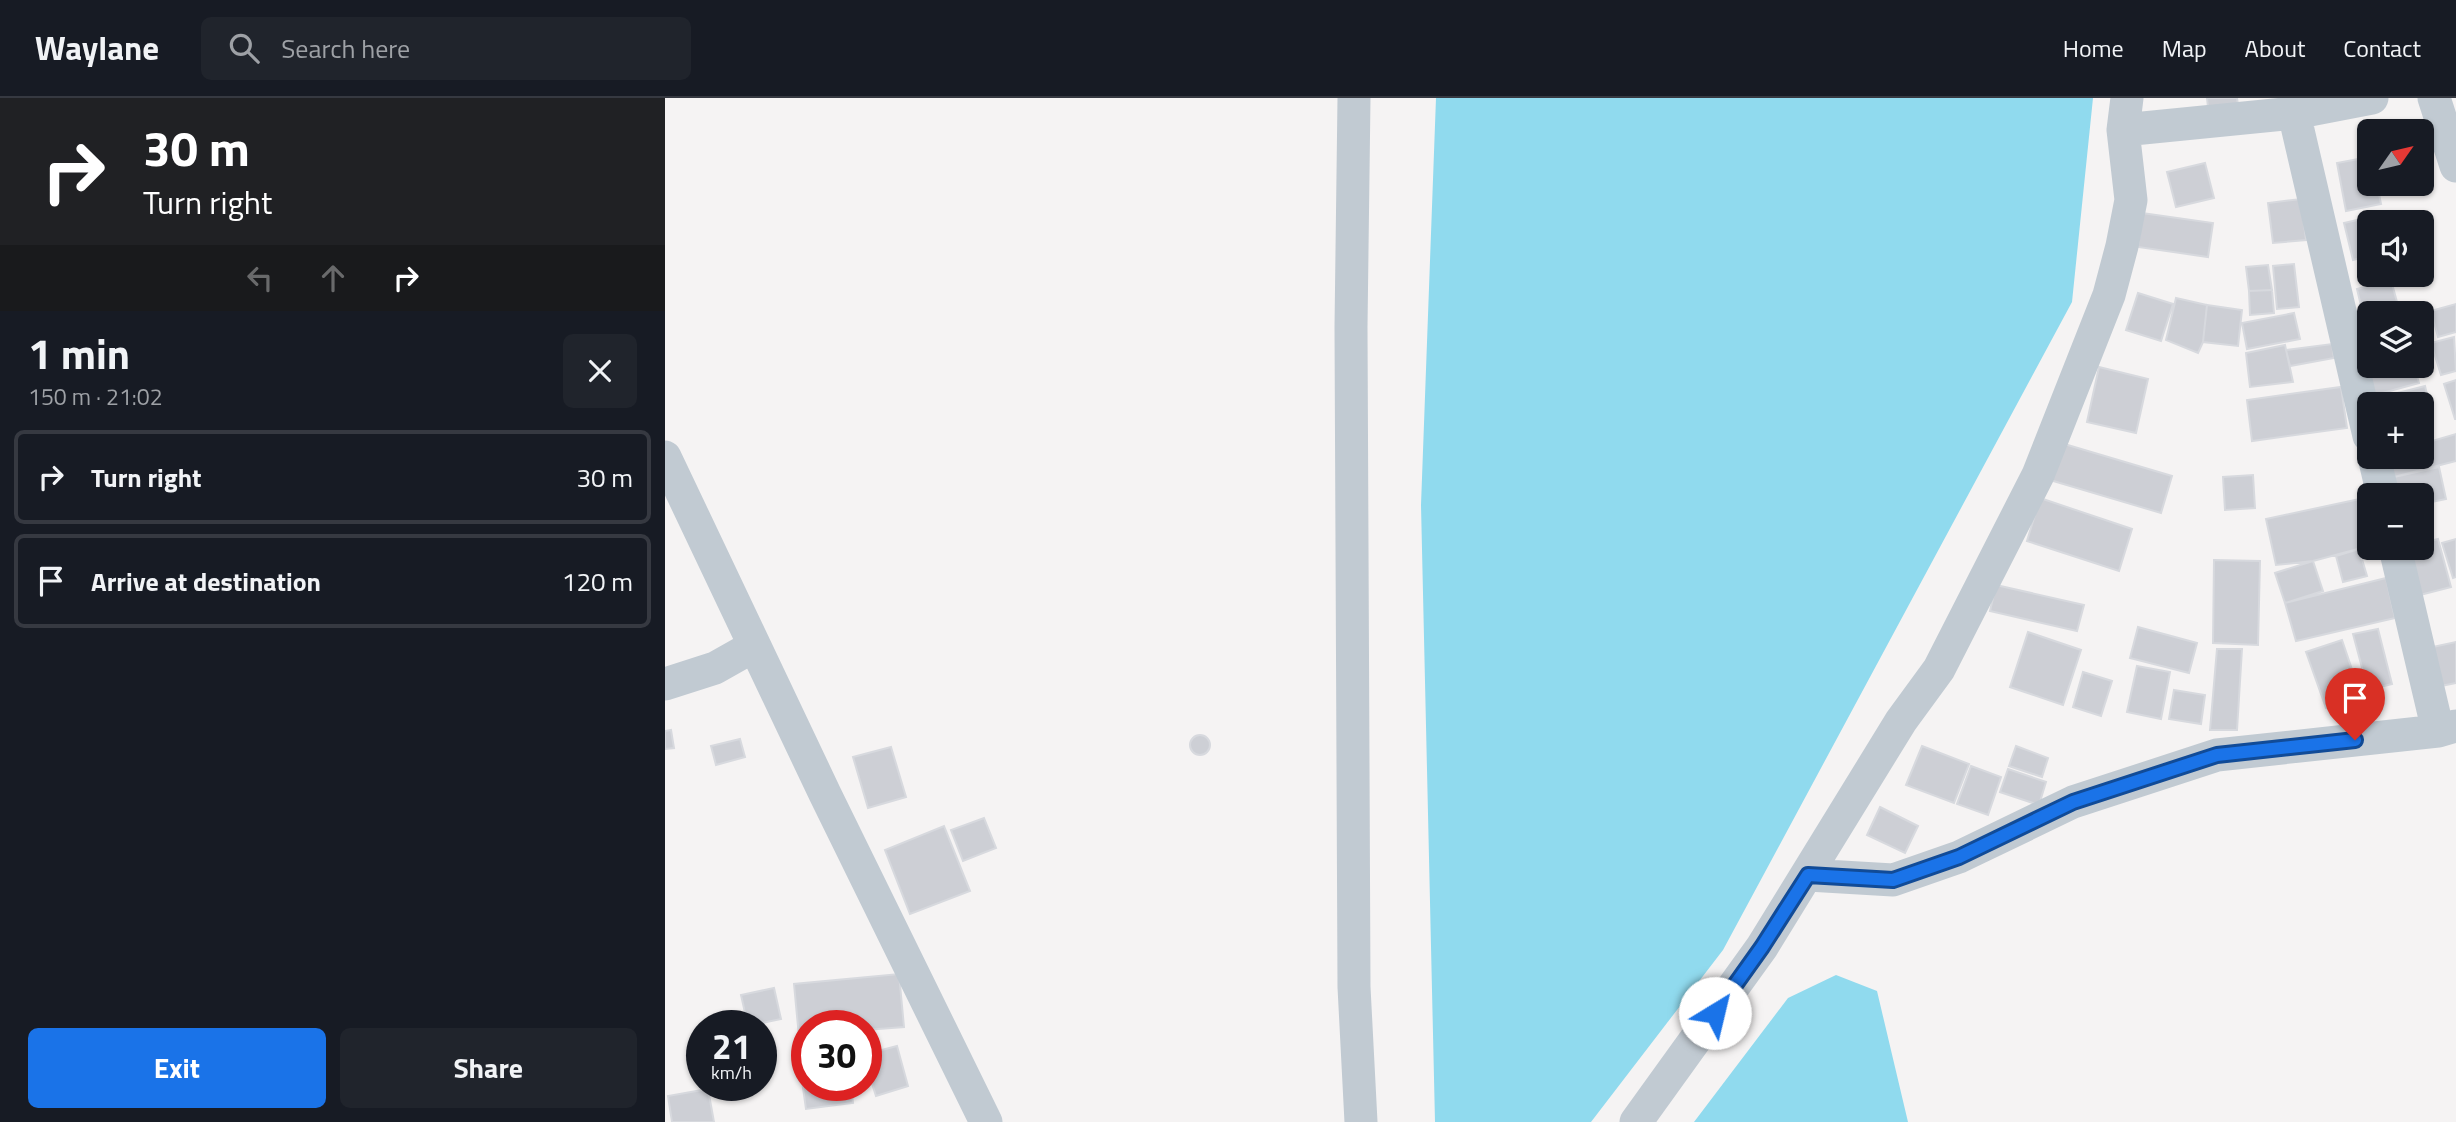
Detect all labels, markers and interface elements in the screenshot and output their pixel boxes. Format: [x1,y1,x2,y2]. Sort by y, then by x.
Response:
search box [201,17,691,80]
text: Waylane [35,23,159,73]
icon: search [225,29,263,67]
text: Search here [281,29,410,68]
text: Home [2063,30,2124,66]
text: Map [2162,30,2207,66]
text: About [2245,30,2305,66]
text: Contact [2343,30,2421,66]
text: 30 m [143,110,250,185]
north arrow [2357,119,2434,196]
map controls [2357,119,2434,560]
icon: right [28,126,119,217]
text: Turn right [143,178,272,226]
button: sound [2357,210,2434,287]
icon: left [241,259,279,297]
icon: ahead [314,259,352,297]
icon: right [387,259,425,297]
button: layers [2357,301,2434,378]
text: 1 min [28,321,130,385]
button: close [563,334,637,408]
text: 150 m · 21:02 [28,379,163,414]
button: + [2357,392,2434,469]
icon: right [32,458,70,496]
text: Turn right [91,458,202,497]
text: 30 m [576,458,633,497]
button: − [2357,483,2434,560]
icon: arrive [32,562,70,600]
text: Arrive at destination [91,562,321,601]
text: 120 m [562,562,633,601]
pin [2325,668,2385,740]
icon: arrive [2336,679,2374,717]
position arrow [1678,976,1752,1050]
speed limit sign: 30 [791,1010,882,1101]
text: 21 [712,1019,751,1073]
button: Exit [28,1028,326,1108]
button: Share [340,1028,637,1108]
text: km/h [711,1059,752,1086]

